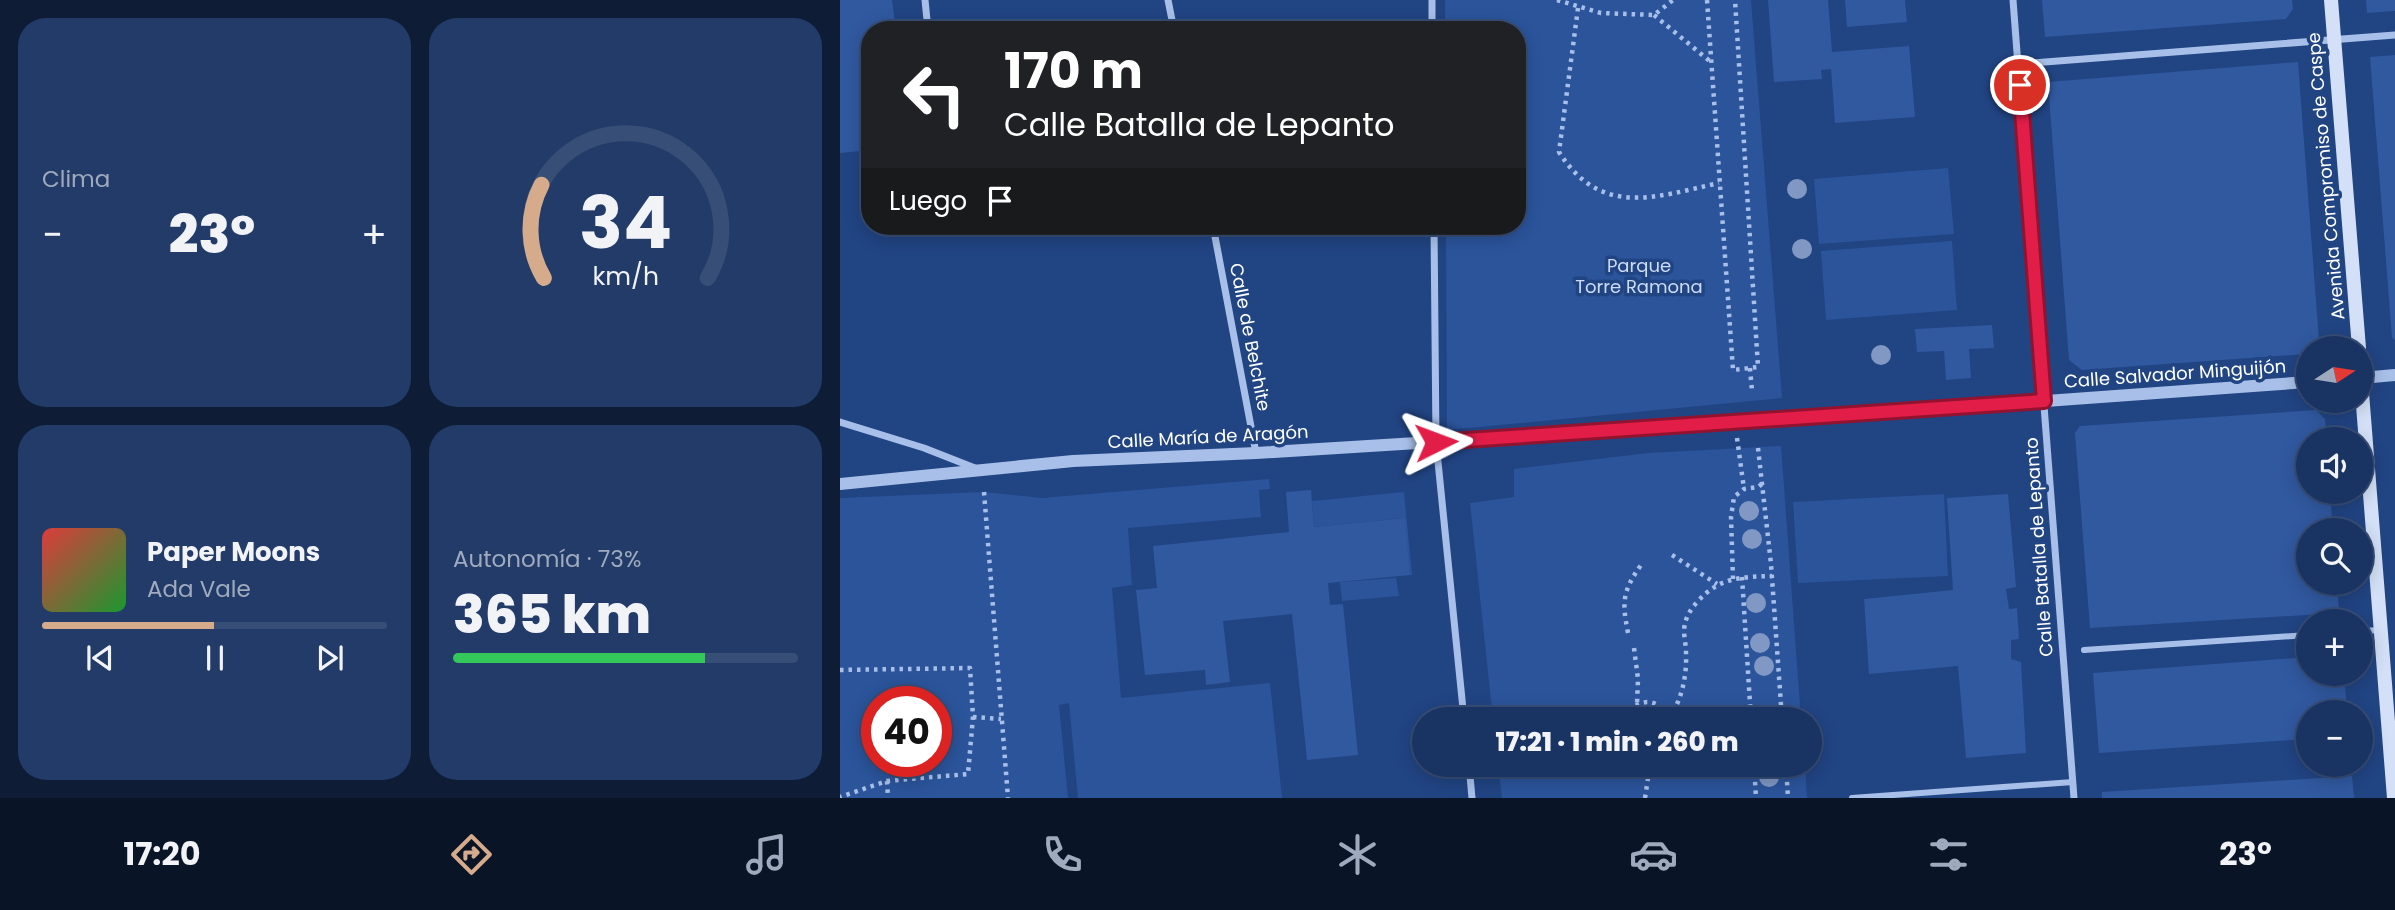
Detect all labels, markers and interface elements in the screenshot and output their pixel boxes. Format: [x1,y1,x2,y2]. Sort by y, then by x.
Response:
street label: Avenida Compromiso de Caspe [2300,31,2351,321]
text: 170 m [1004,37,1143,105]
icon: left [889,49,980,140]
pin [1990,55,2050,115]
icon: arrive [2001,66,2039,104]
text: Calle Batalla de Lepanto [1004,102,1394,147]
text: Clima [42,163,110,195]
text: 34 [579,173,672,274]
icon: arrive [981,182,1019,220]
text: Luego [889,183,967,219]
text: 23° [169,198,255,271]
text: − [42,208,63,261]
text: + [361,208,387,261]
park label: Parque Torre Ramona [1575,253,1703,299]
text: km/h [592,259,659,294]
street label: Calle de Belchite [1224,261,1277,413]
north arrow [2296,336,2373,413]
map controls [2296,336,2373,777]
street label: Calle Salvador Minguijón [2063,353,2287,394]
position arrow [1399,405,1473,479]
street label: Calle María de Aragón [1107,419,1309,454]
button: sound [2296,427,2373,504]
street label: Calle Batalla de Lepanto [2018,437,2059,657]
button: search [2296,518,2373,595]
text: Paper Moons [147,534,320,570]
text: Autonomía · 73% [453,543,641,575]
text: Ada Vale [147,573,251,605]
text: 365 km [453,578,651,651]
button: + [2296,609,2373,686]
icon: previous [81,639,119,677]
icon: pause [196,639,234,677]
icon: next [311,639,349,677]
speed limit sign: 40 [861,686,952,777]
button: − [2296,700,2373,777]
text: 17:21 · 1 min · 260 m [1496,724,1738,760]
icon: directions [447,830,496,879]
icon: music [742,830,791,879]
icon: phone [1038,830,1087,879]
icon: climate [1333,830,1382,879]
icon: car [1629,830,1678,879]
icon: filters [1924,830,1973,879]
text: 17:20 [123,831,201,876]
text: 23° [2219,831,2272,876]

